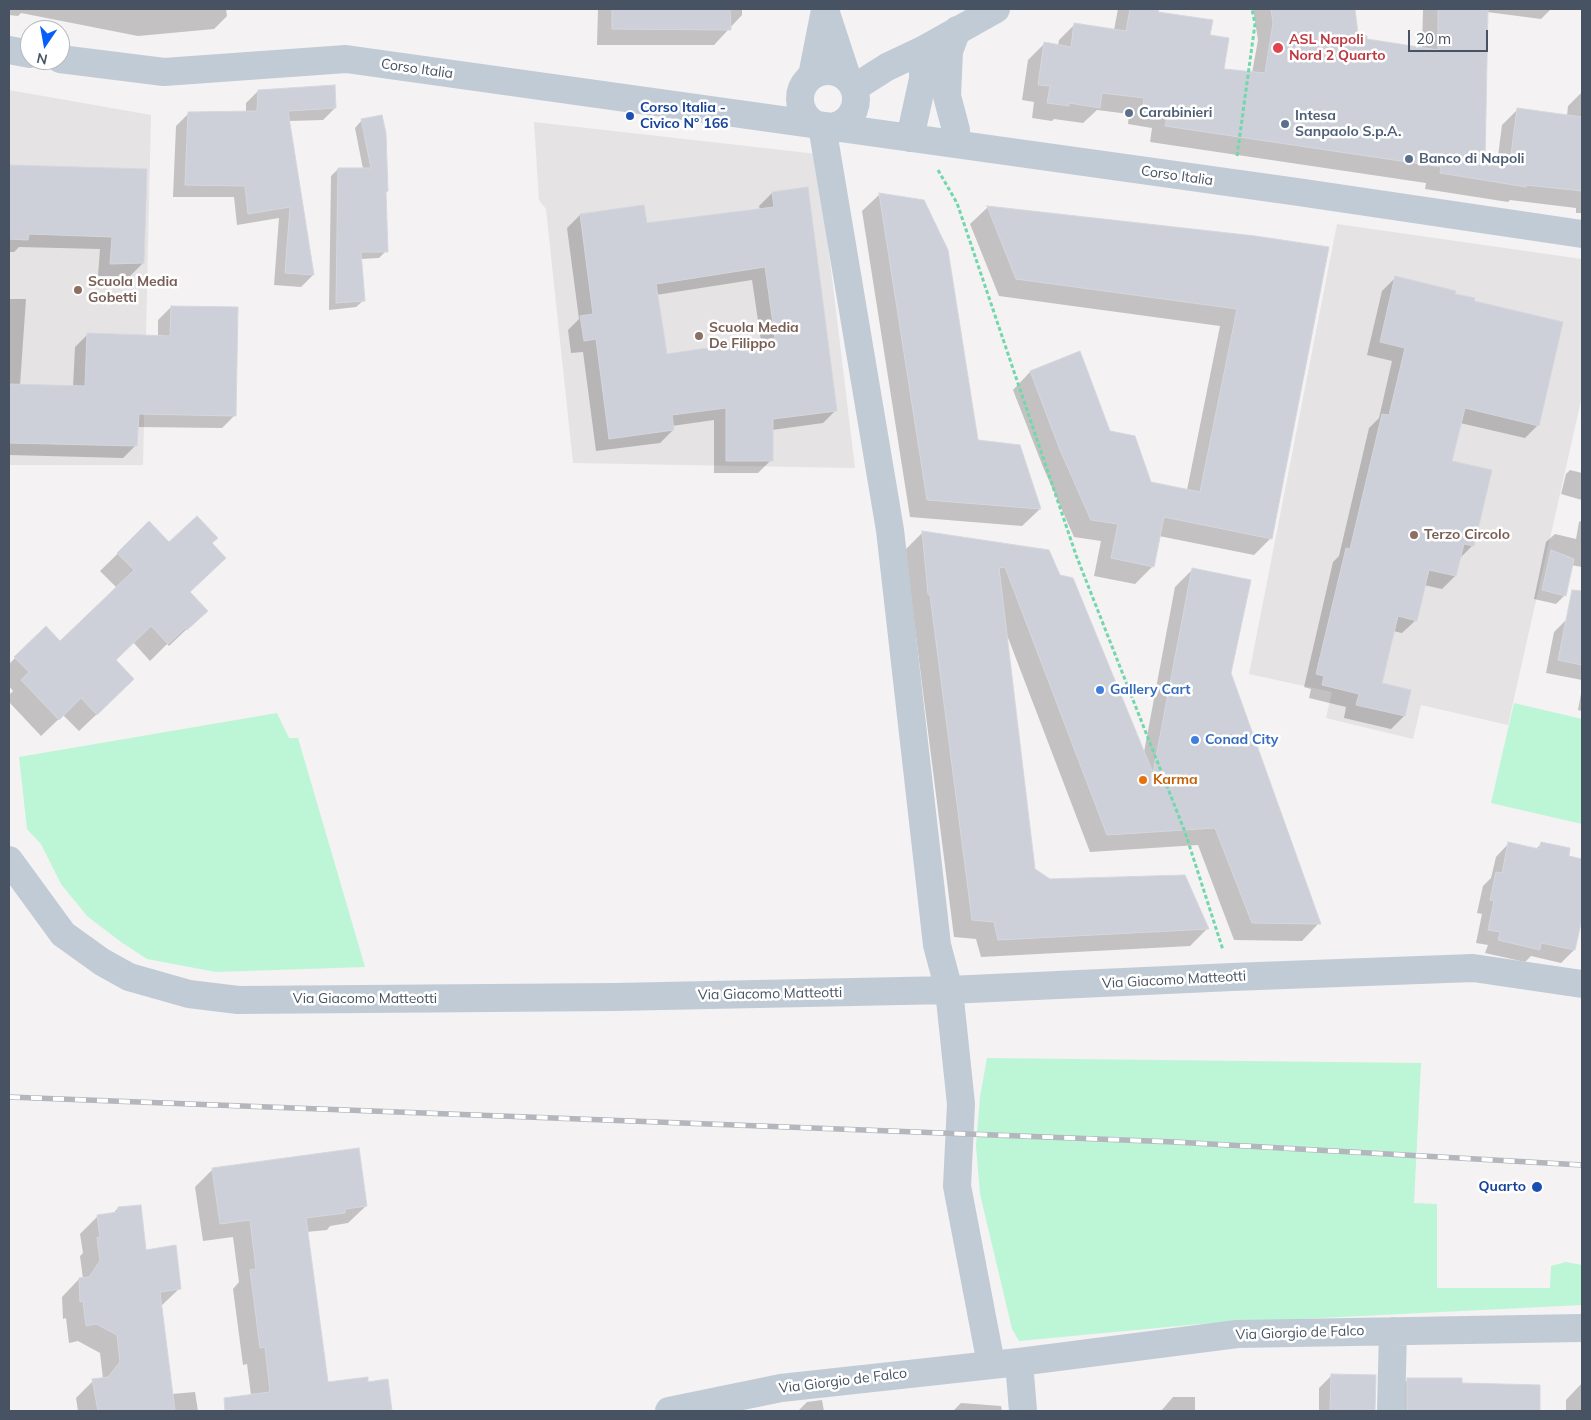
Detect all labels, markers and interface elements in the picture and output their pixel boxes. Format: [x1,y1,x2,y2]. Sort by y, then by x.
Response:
north arrow [20,20,70,70]
scale bar [1411,20,1491,52]
text: 20 m [1416,29,1451,48]
place label: ASL Napoli Nord 2 Quarto [1289,32,1385,64]
marker: ASL Napoli Nord 2 Quarto [1271,41,1285,55]
text: N [35,49,49,69]
street label: Corso Italia [380,56,454,82]
place label: Corso Italia - Civico N° 166 [640,100,728,132]
place label: Carabinieri [1139,105,1212,121]
marker: Carabinieri [1123,107,1135,119]
place label: Intesa Sanpaolo S.p.A. [1295,108,1401,140]
marker: Corso Italia - Civico N° 166 [624,110,636,122]
marker: Intesa Sanpaolo S.p.A. [1279,118,1291,130]
place label: Banco di Napoli [1419,151,1525,167]
marker: Banco di Napoli [1403,153,1415,165]
street label: Corso Italia [1140,163,1214,189]
place label: Scuola Media Gobetti [88,274,178,306]
marker: Scuola Media Gobetti [72,284,84,296]
place label: Scuola Media De Filippo [709,320,799,352]
marker: Scuola Media De Filippo [693,330,705,342]
place label: Terzo Circolo [1424,527,1510,543]
marker: Terzo Circolo [1408,529,1420,541]
place label: Gallery Cart [1110,682,1191,698]
marker: Gallery Cart [1094,684,1106,696]
place label: Conad City [1205,732,1278,748]
marker: Conad City [1189,734,1201,746]
place label: Karma [1153,772,1198,788]
marker: Karma [1137,774,1149,786]
street label: Via Giacomo Matteotti [1102,968,1246,992]
street label: Via Giacomo Matteotti [698,984,842,1004]
street label: Via Giacomo Matteotti [293,991,437,1007]
place label: Quarto [1479,1179,1526,1195]
marker: Quarto [1530,1180,1544,1194]
street label: Via Giorgio de Falco [1235,1322,1365,1344]
street label: Via Giorgio de Falco [778,1365,908,1397]

